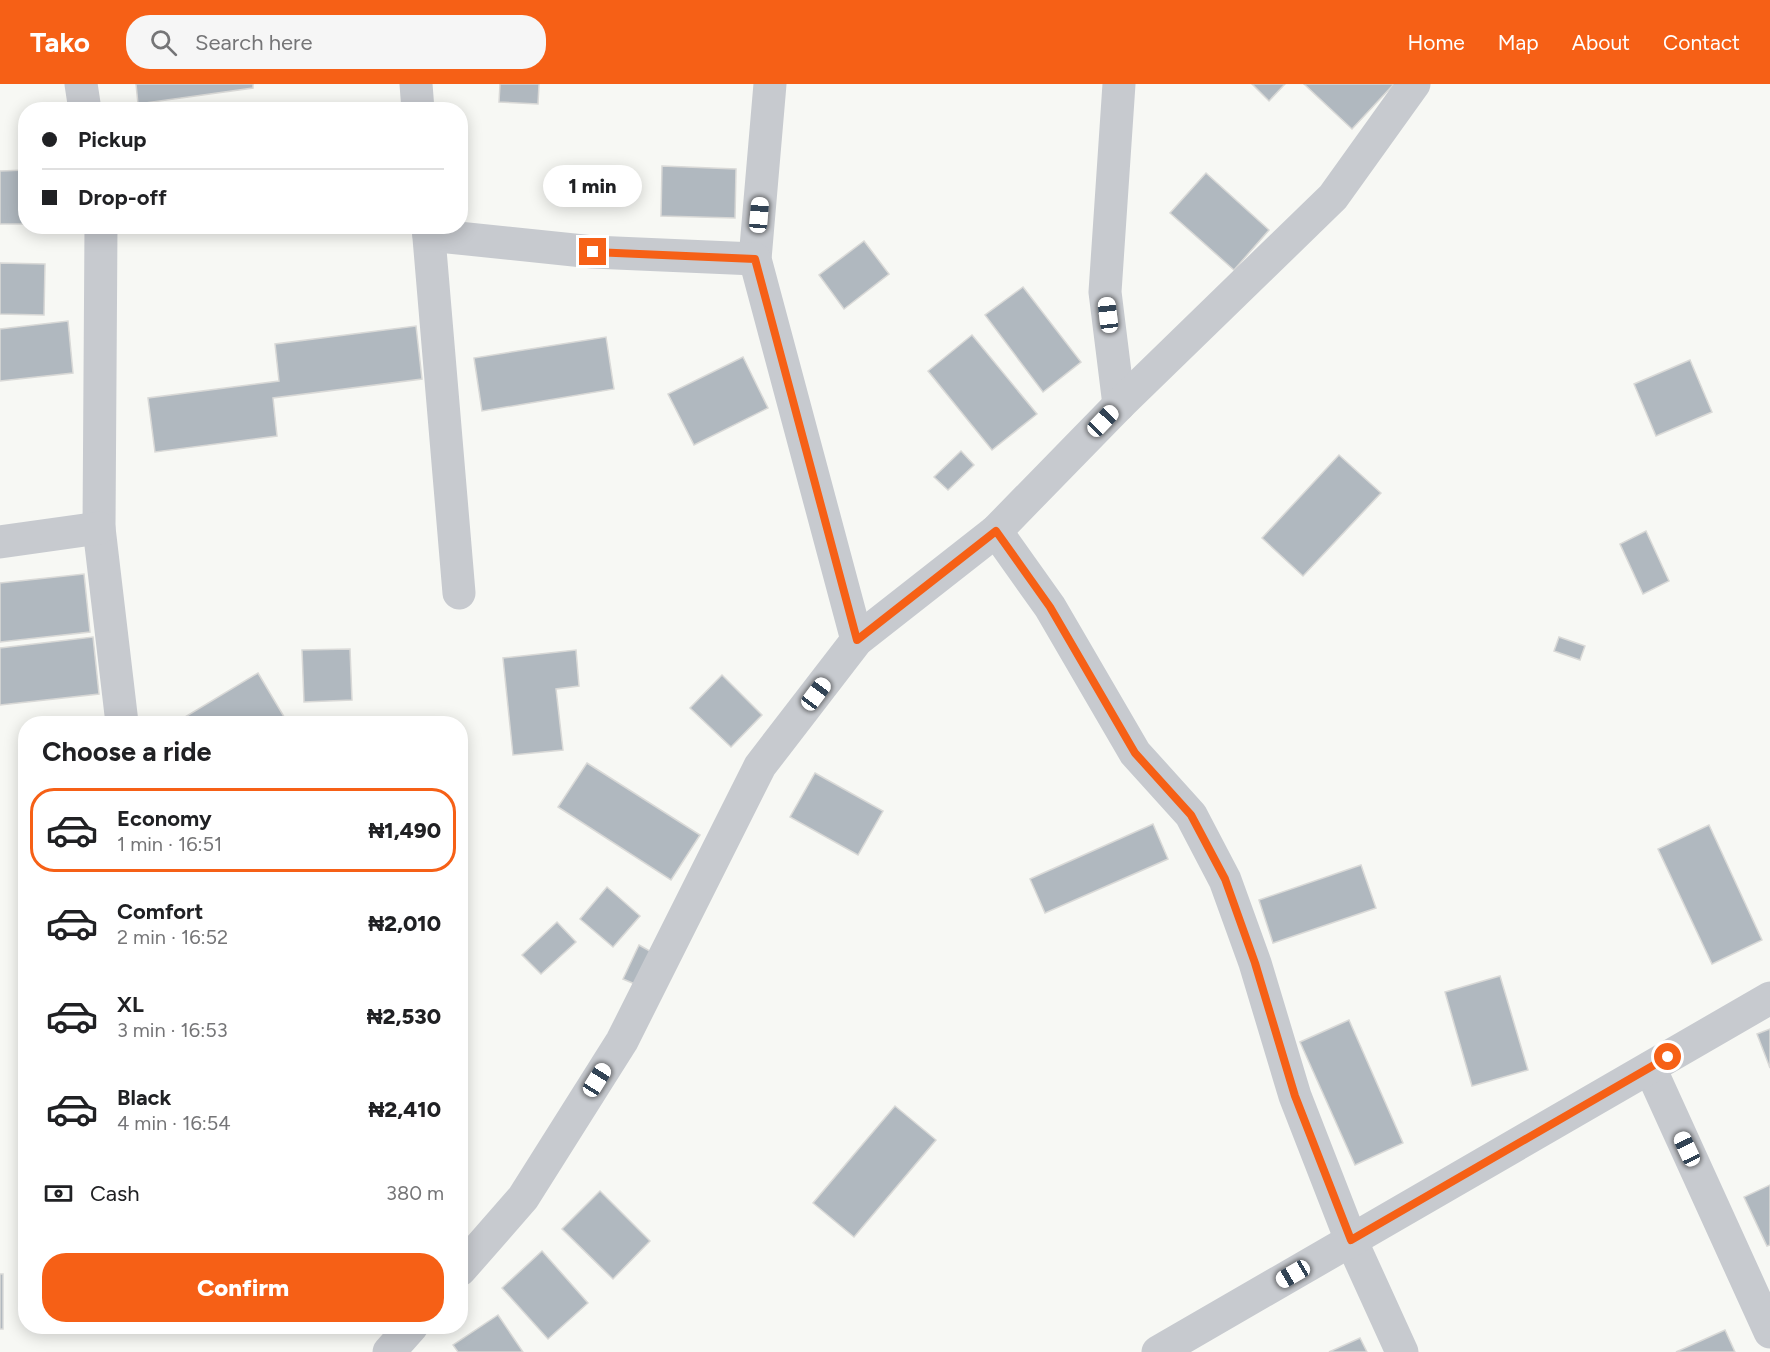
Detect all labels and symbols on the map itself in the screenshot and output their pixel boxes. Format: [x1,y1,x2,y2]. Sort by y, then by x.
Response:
callout: 1 min [544,165,642,207]
car [748,196,770,234]
route end [579,238,606,265]
car [1097,296,1119,334]
car [1084,402,1122,440]
car [798,674,834,714]
route start [1654,1043,1681,1070]
car [580,1060,614,1100]
car [1671,1129,1703,1169]
car [1273,1257,1313,1291]

